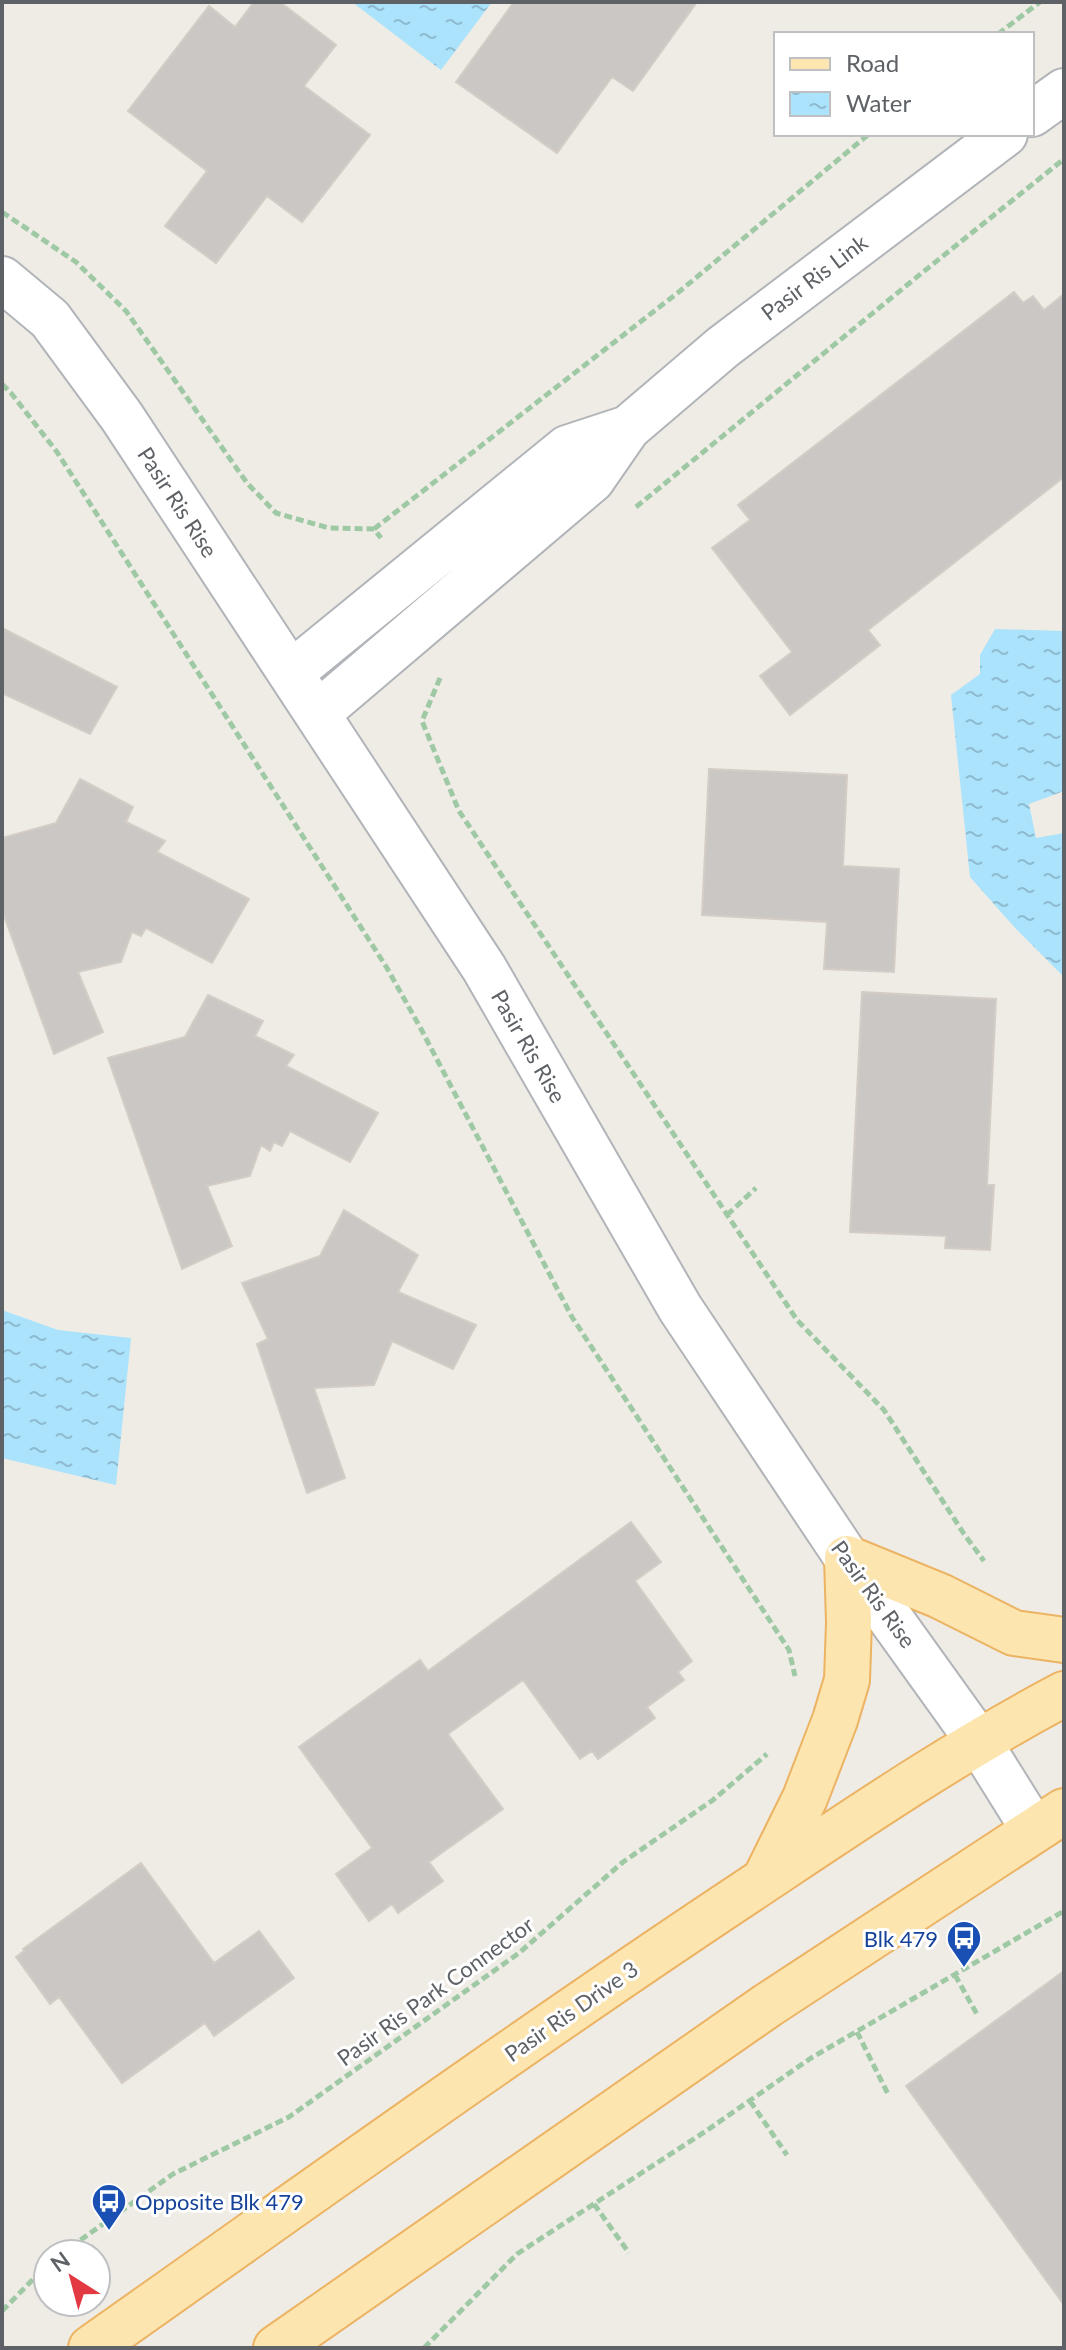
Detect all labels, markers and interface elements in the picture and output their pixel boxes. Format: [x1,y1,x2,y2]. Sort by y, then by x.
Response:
legend [774,32,1034,136]
text: Road [846,48,899,77]
text: Water [846,88,911,117]
street label: Pasir Ris Link [756,228,873,326]
street label: Pasir Ris Rise [132,442,224,562]
street label: Pasir Ris Rise [486,985,572,1107]
street label: Pasir Ris Rise [826,1535,922,1653]
street label: Pasir Ris Park Connector [331,1911,539,2071]
bus stop icon: Blk 479 [945,1919,983,1969]
place label: Blk 479 [864,1925,938,1952]
street label: Pasir Ris Drive 3 [499,1955,643,2067]
bus stop icon: Opposite Blk 479 [90,2182,128,2232]
place label: Opposite Blk 479 [135,2188,304,2215]
north arrow [32,2238,112,2318]
text: N [45,2246,75,2277]

